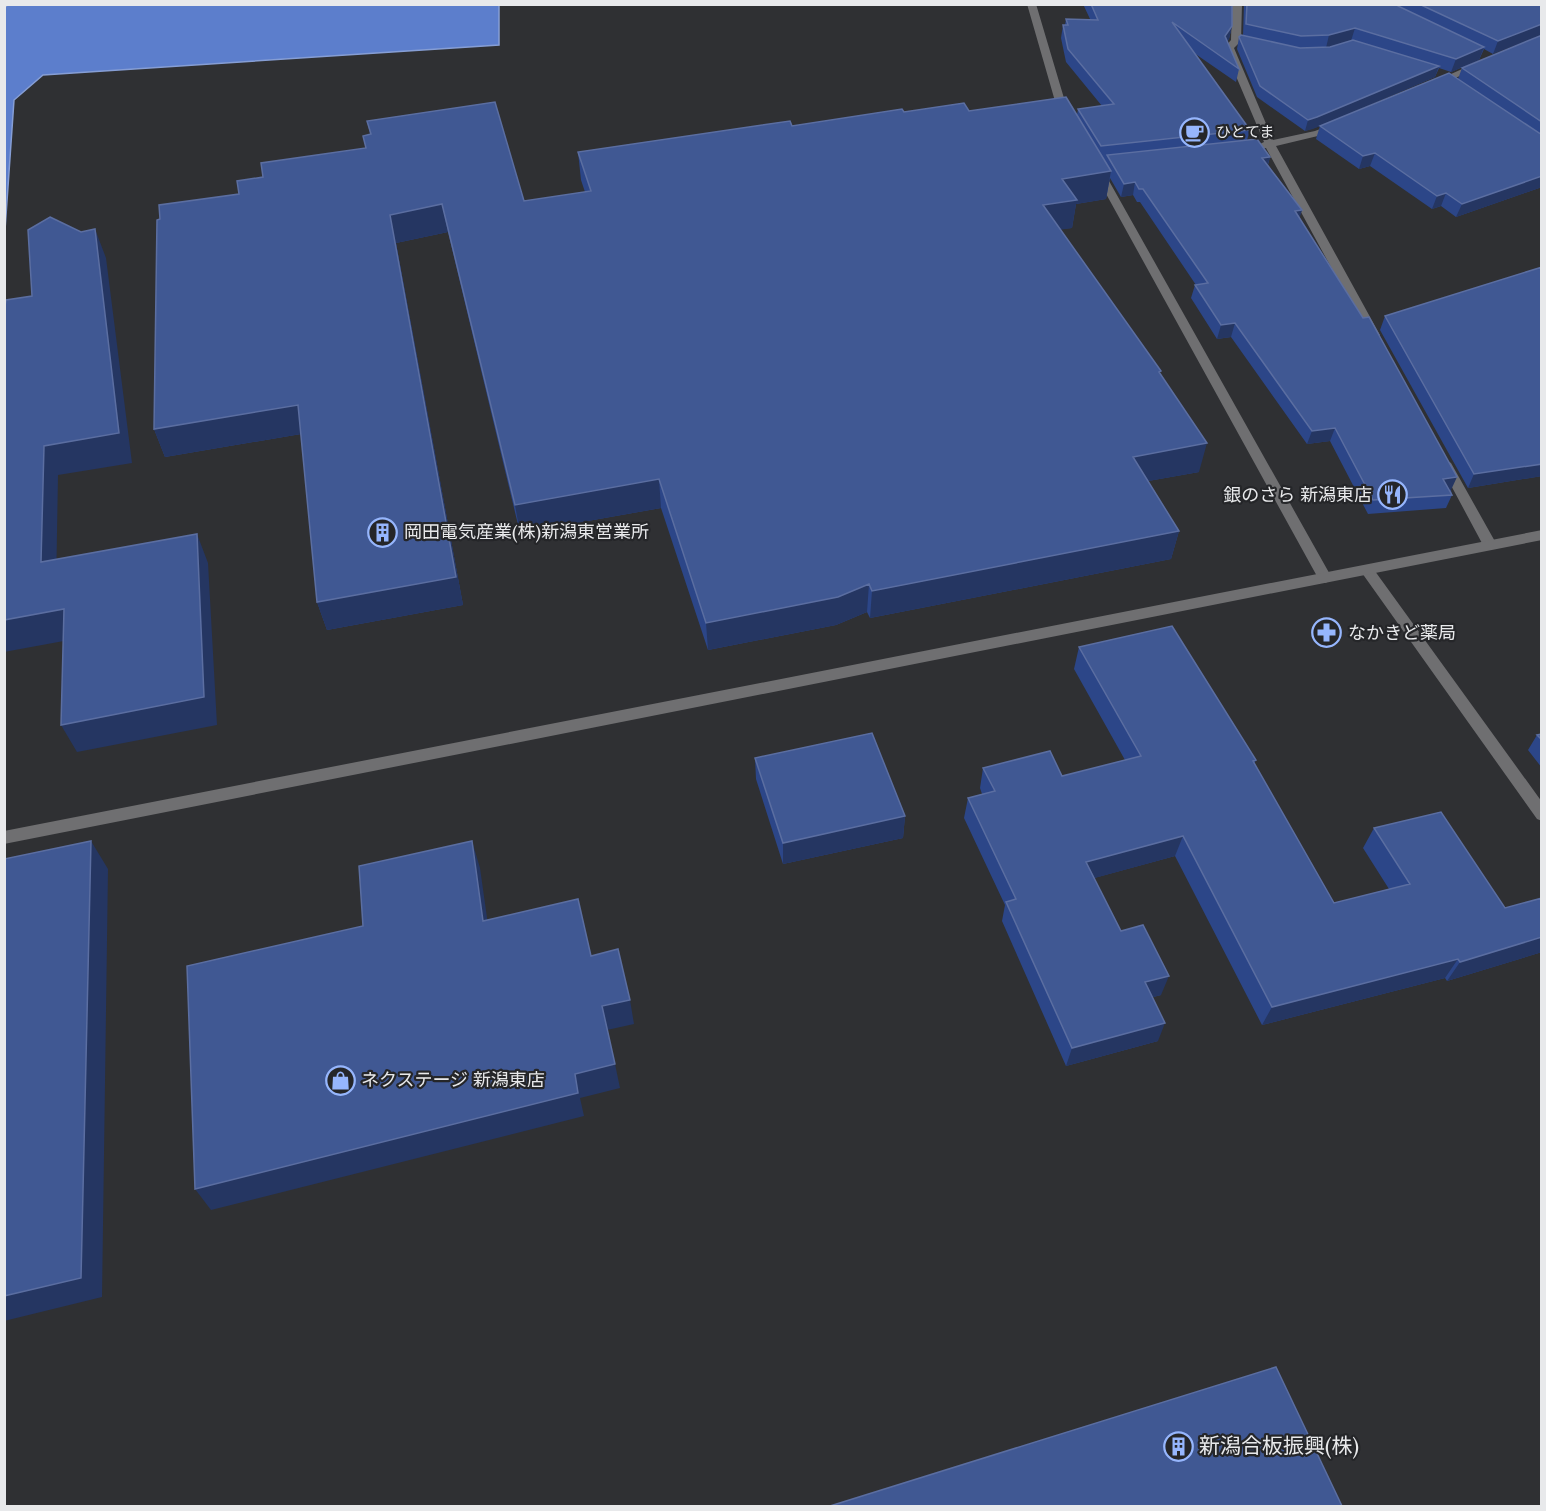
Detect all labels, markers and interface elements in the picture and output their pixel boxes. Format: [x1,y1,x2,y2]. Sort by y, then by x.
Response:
cafe icon: ひとてま [1179,116,1211,148]
place label: ひとてま [1216,122,1274,141]
restaurant icon: 銀のさら 新潟東店 [1377,479,1409,511]
place label: 銀のさら 新潟東店 [1223,483,1372,506]
building icon: 岡田電気産業(株)新潟東営業所 [367,516,399,548]
place label: 岡田電気産業(株)新潟東営業所 [404,520,649,543]
pharmacy icon: なかきど薬局 [1311,617,1343,649]
place label: なかきど薬局 [1348,621,1456,644]
shop icon: ネクステージ 新潟東店 [324,1064,356,1096]
place label: ネクステージ 新潟東店 [361,1068,545,1091]
building icon: 新潟合板振興(株) [1162,1430,1194,1462]
place label: 新潟合板振興(株) [1199,1432,1359,1459]

